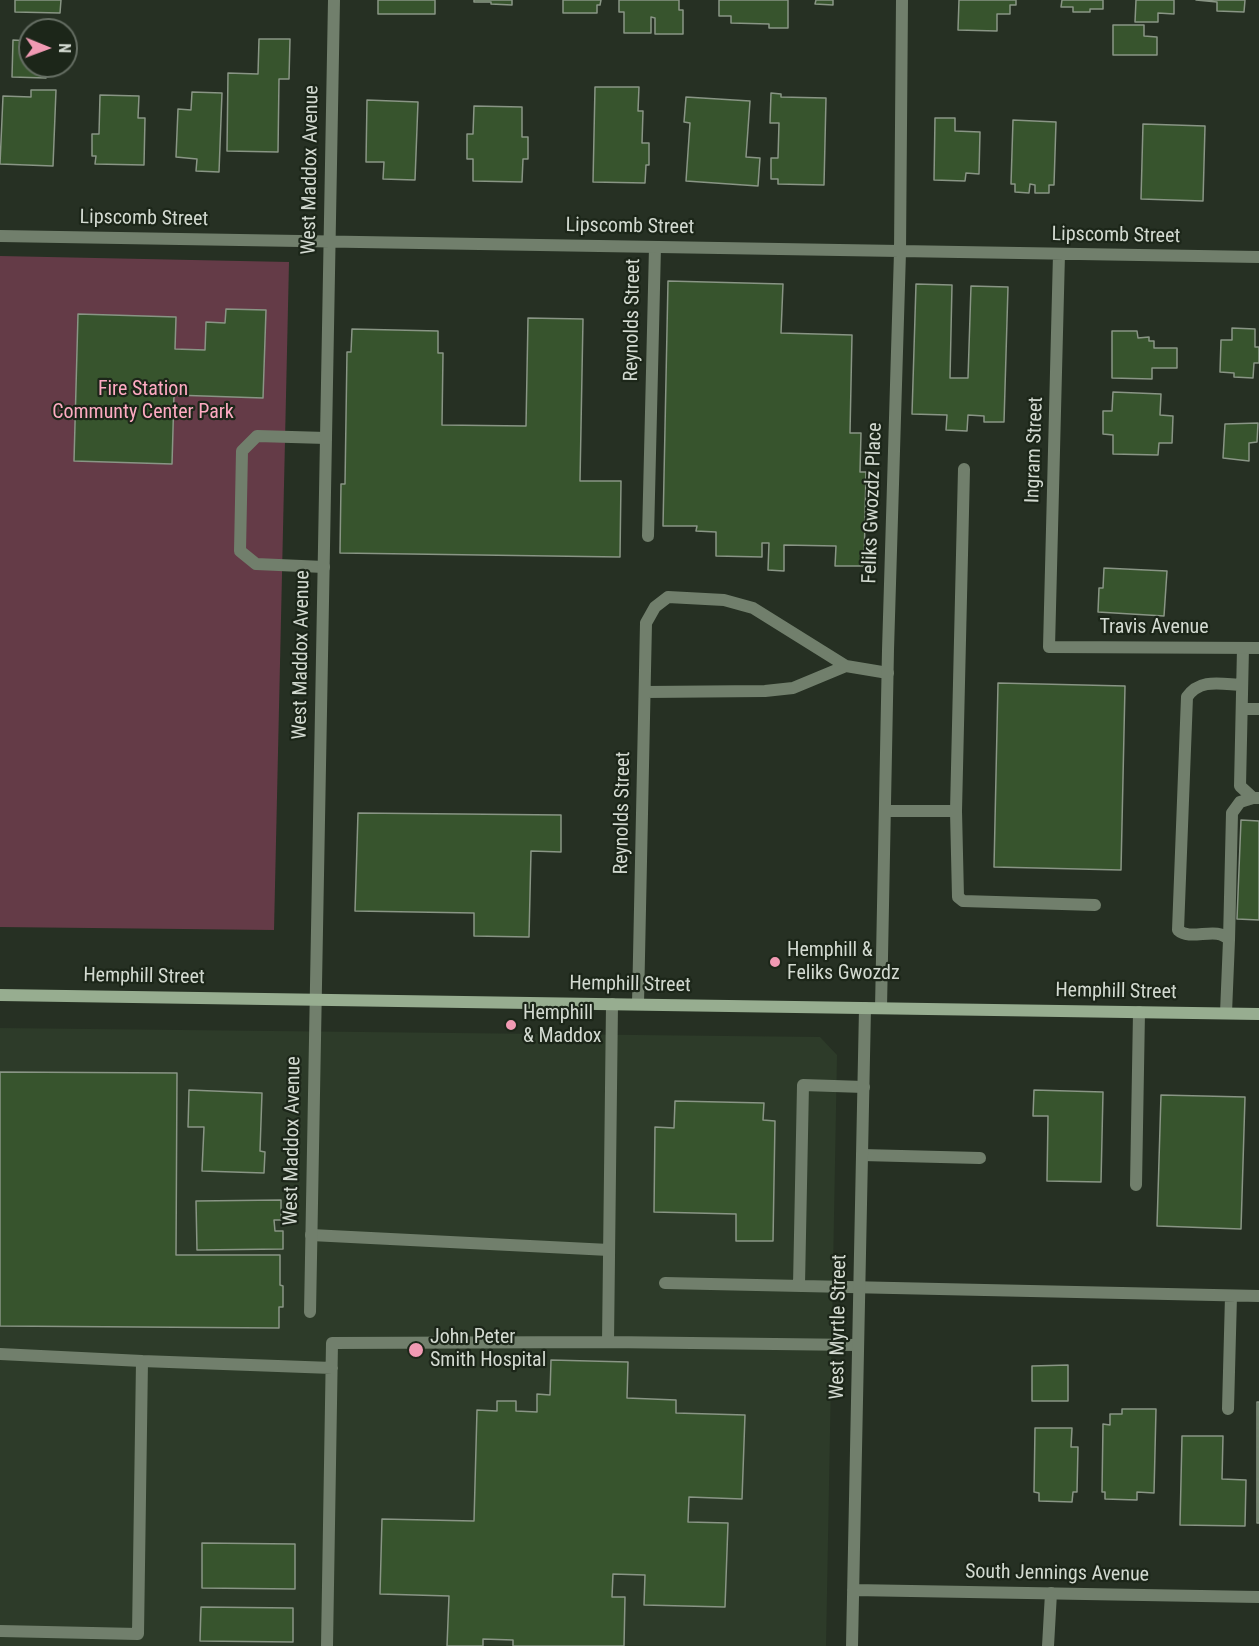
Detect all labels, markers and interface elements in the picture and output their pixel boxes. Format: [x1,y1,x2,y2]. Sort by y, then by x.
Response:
north arrow [18,18,78,78]
text: N [55,43,74,53]
street label: West Maddox Avenue [298,85,324,255]
street label: Lipscomb Street [79,206,209,232]
street label: Lipscomb Street [565,214,695,240]
street label: Lipscomb Street [1051,223,1181,249]
street label: Reynolds Street [620,258,646,382]
park label: Fire Station Communty Center Park [52,378,234,425]
street label: Ingram Street [1021,396,1049,504]
street label: Feliks Gwozdz Place [858,422,888,584]
street label: West Maddox Avenue [289,570,315,740]
street label: Travis Avenue [1099,616,1209,640]
street label: Reynolds Street [610,751,636,875]
place label: Hemphill & Feliks Gwozdz [787,939,900,986]
marker: Hemphill & Feliks Gwozdz [768,955,782,969]
street label: Hemphill Street [83,964,205,990]
street label: Hemphill Street [569,972,691,998]
street label: Hemphill Street [1055,979,1177,1005]
place label: Hemphill & Maddox [523,1002,602,1049]
marker: Hemphill & Maddox [504,1018,518,1032]
street label: West Maddox Avenue [280,1056,306,1226]
street label: West Myrtle Street [826,1254,852,1400]
place label: John Peter Smith Hospital [430,1326,546,1373]
marker: John Peter Smith Hospital [407,1341,425,1359]
street label: South Jennings Avenue [965,1560,1149,1588]

